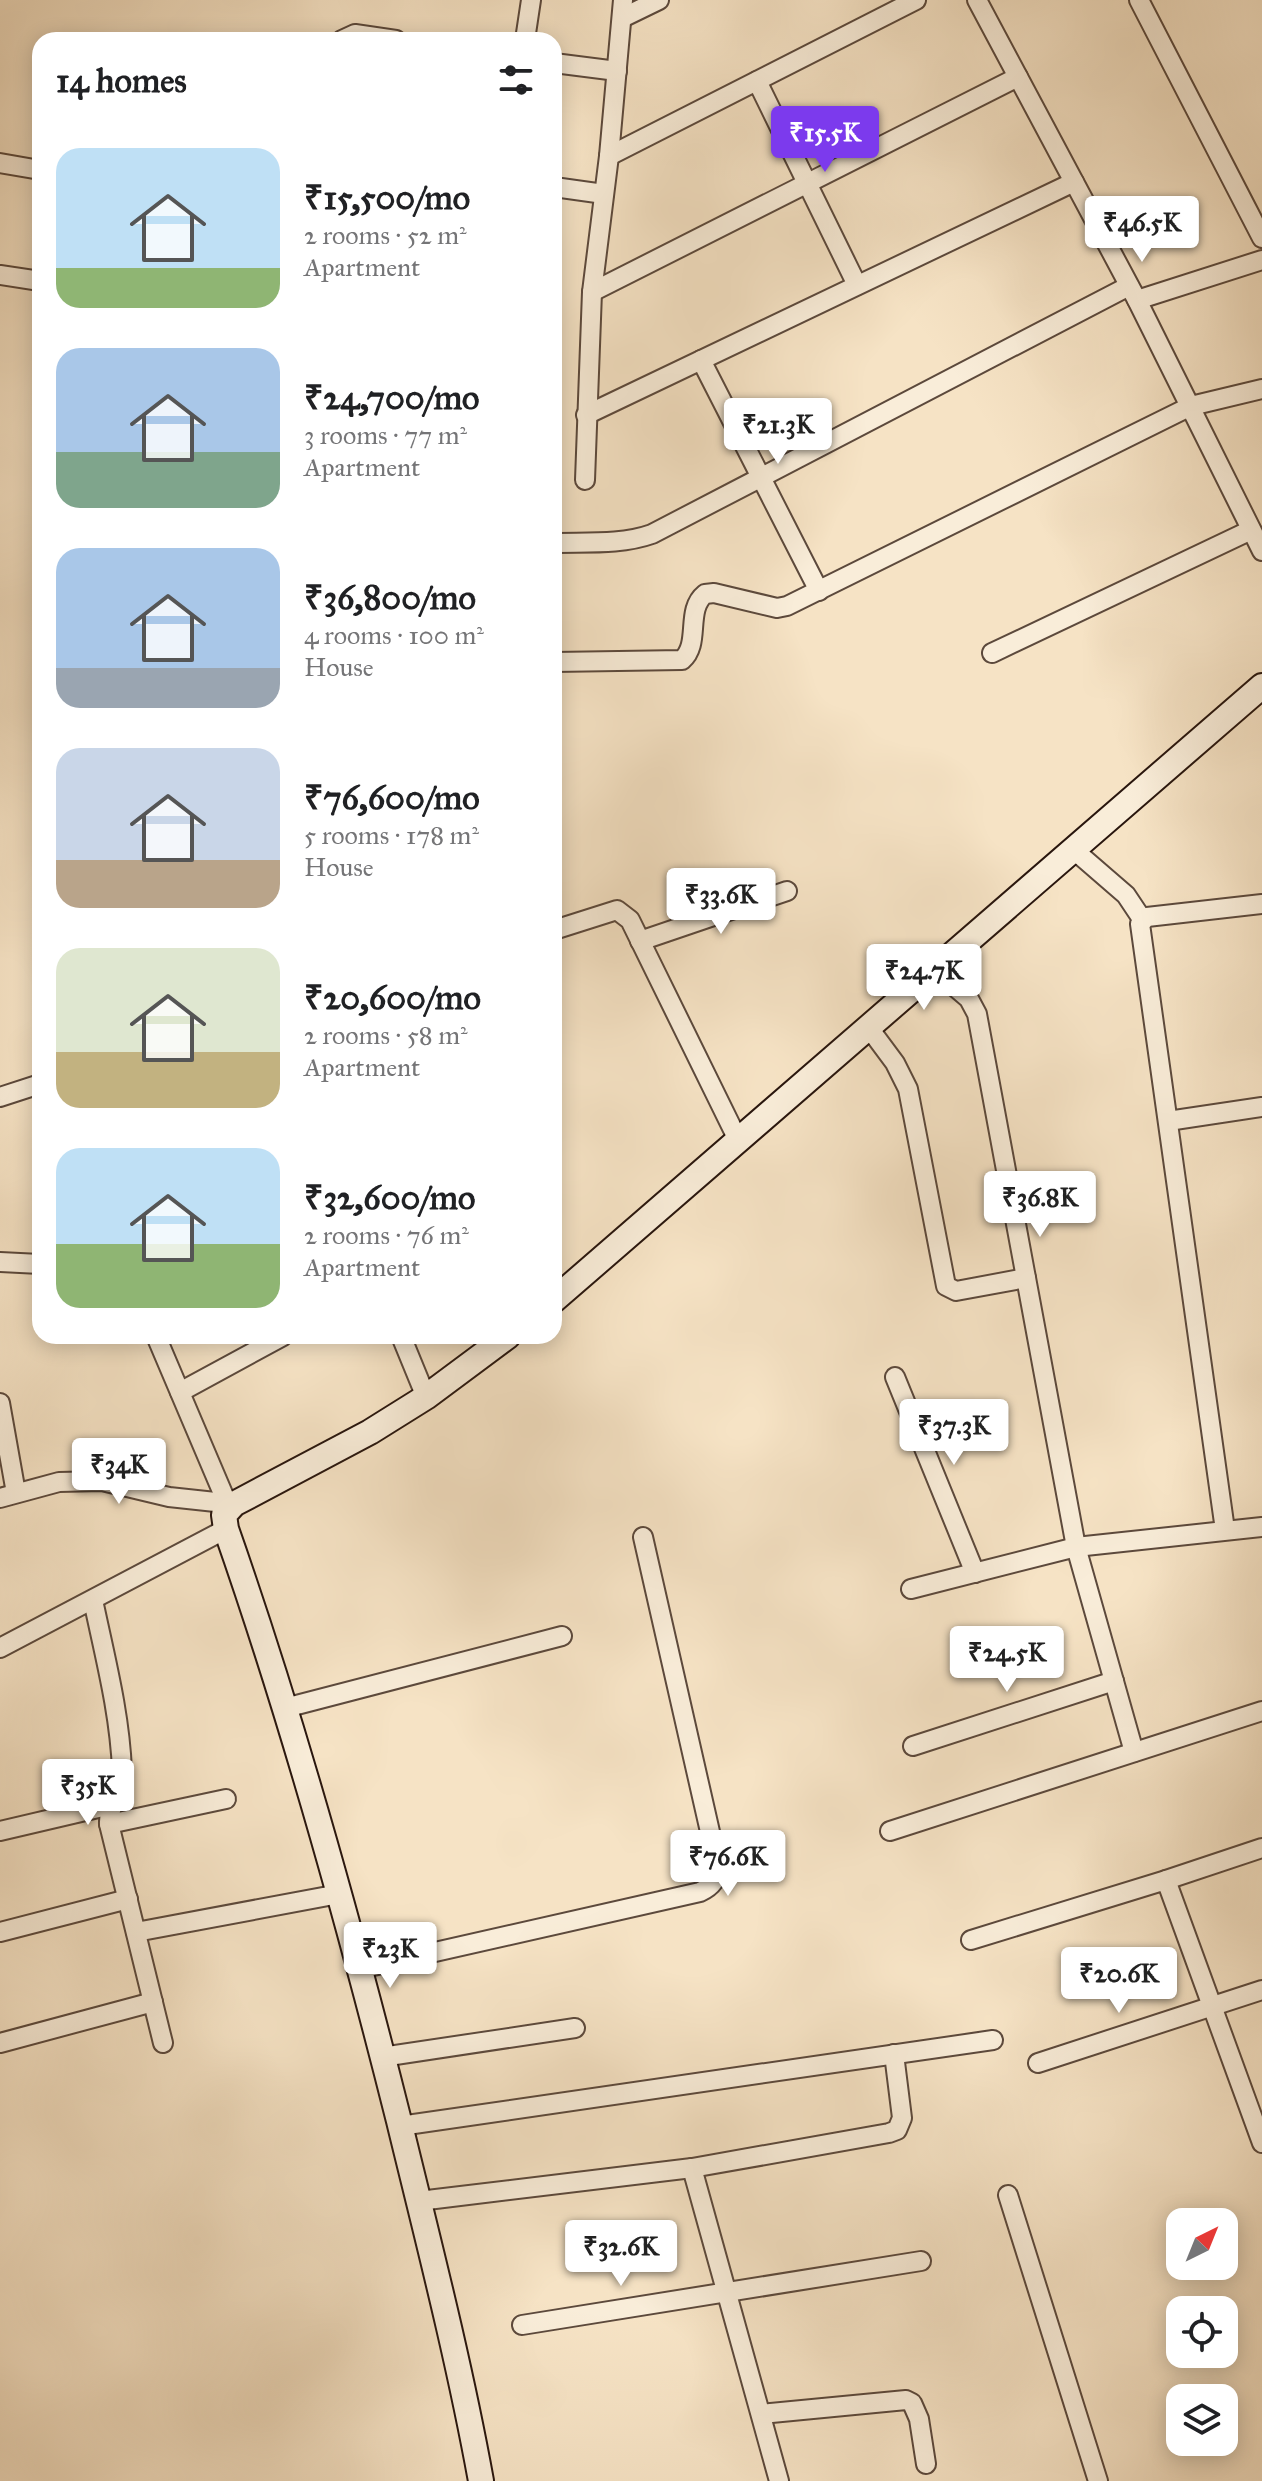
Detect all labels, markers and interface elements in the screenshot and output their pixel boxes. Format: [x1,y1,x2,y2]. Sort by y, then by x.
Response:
icon: filters [494,58,538,102]
text: 14 homes [56,60,187,101]
pin: ₹15.5K [760,106,890,174]
text: ₹15.5K [789,116,861,148]
text: ₹15,500/mo [304,177,470,218]
icon: home [120,180,216,276]
pin: ₹46.5K [1077,196,1207,264]
text: ₹46.5K [1103,206,1181,238]
text: 2 rooms · 52 m² [304,219,467,251]
text: Apartment [304,251,420,283]
text: ₹24,700/mo [304,377,479,418]
icon: home [120,380,216,476]
pin: ₹21.3K [713,398,843,466]
text: ₹21.3K [742,408,814,440]
text: 3 rooms · 77 m² [304,419,467,451]
text: Apartment [304,451,420,483]
text: ₹36,800/mo [304,577,476,618]
icon: home [120,580,216,676]
text: 4 rooms · 100 m² [304,619,484,651]
text: House [304,651,374,683]
text: ₹76,600/mo [304,777,480,818]
icon: home [120,780,216,876]
text: 5 rooms · 178 m² [304,819,479,851]
text: House [304,851,374,883]
pin: ₹33.6K [656,868,786,936]
text: ₹33.6K [685,878,757,910]
pin: ₹24.7K [859,944,989,1012]
text: ₹24.7K [885,954,963,986]
text: ₹20,600/mo [304,977,481,1018]
icon: home [120,980,216,1076]
text: 2 rooms · 58 m² [304,1019,468,1051]
text: Apartment [304,1051,420,1083]
pin: ₹36.8K [975,1171,1105,1239]
text: ₹32,600/mo [304,1177,475,1218]
icon: home [120,1180,216,1276]
text: ₹36.8K [1002,1181,1078,1213]
text: 2 rooms · 76 m² [304,1219,469,1251]
text: Apartment [304,1251,420,1283]
pin: ₹37.3K [889,1399,1019,1467]
text: ₹37.3K [917,1409,991,1441]
pin: ₹34K [72,1438,166,1506]
text: ₹34K [90,1448,148,1480]
pin: ₹24.5K [942,1626,1072,1694]
text: ₹24.5K [968,1636,1046,1668]
pin: ₹35K [41,1759,135,1827]
text: ₹35K [60,1769,116,1801]
pin: ₹76.6K [663,1830,793,1898]
text: ₹76.6K [688,1840,768,1872]
pin: ₹23K [343,1922,437,1990]
text: ₹23K [362,1932,418,1964]
pin: ₹20.6K [1054,1947,1184,2015]
text: ₹20.6K [1079,1957,1159,1989]
north arrow [1166,2208,1238,2280]
map controls [1166,2208,1238,2456]
pin: ₹32.6K [556,2220,686,2288]
text: ₹32.6K [583,2230,659,2262]
button: locate [1166,2296,1238,2368]
button: layers [1166,2384,1238,2456]

